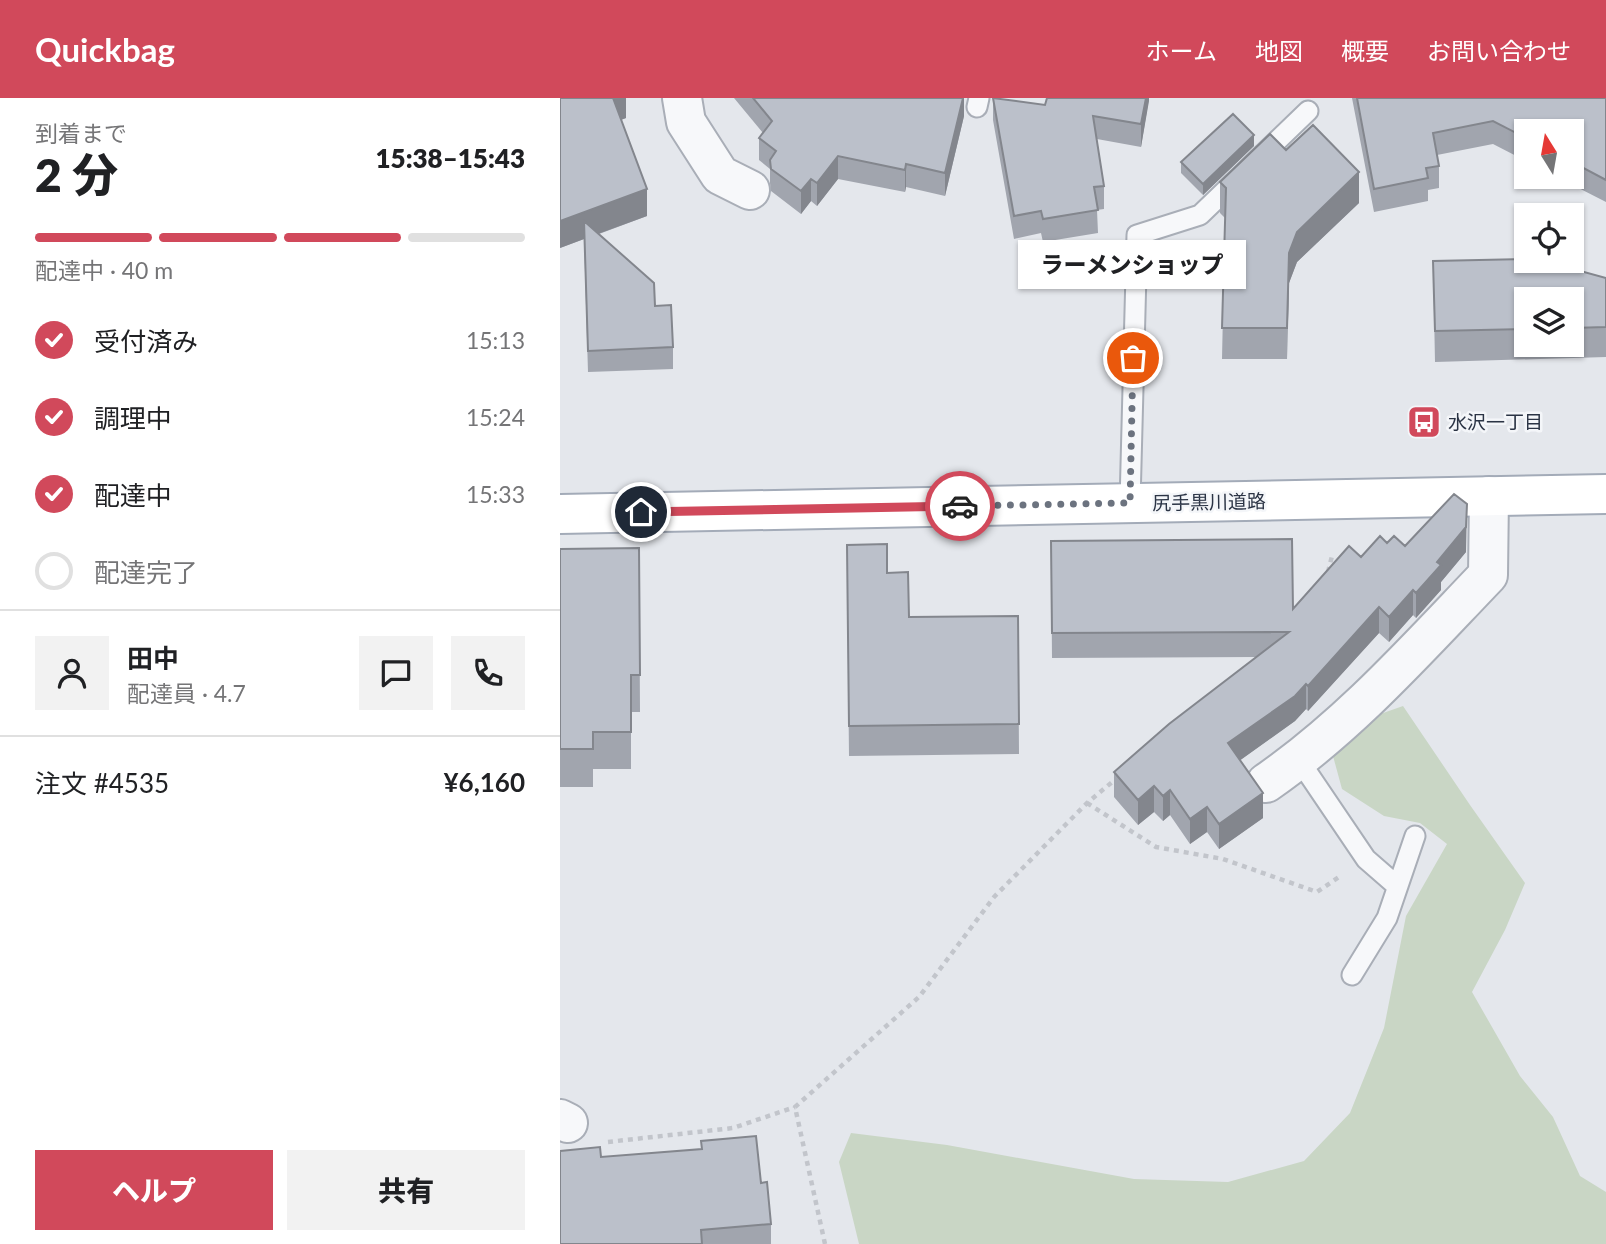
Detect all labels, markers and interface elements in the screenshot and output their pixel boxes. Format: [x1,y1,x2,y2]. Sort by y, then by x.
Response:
text: Quickbag [35,29,175,69]
text: ホーム [1146,36,1217,65]
text: 地図 [1255,36,1303,65]
text: 概要 [1341,36,1389,65]
text: お問い合わせ [1427,36,1571,65]
text: 到着まで [35,119,127,147]
north arrow [1514,119,1584,189]
map controls [1514,119,1584,357]
text: 15:38–15:43 [375,142,525,174]
text: 2 分 [35,147,118,202]
button: locate [1514,203,1584,273]
callout: ラーメンショップ [1019,239,1247,288]
text: ラーメンショップ [1040,250,1224,278]
text: 配達中 · 40 m [35,256,173,284]
button: layers [1514,287,1584,357]
icon: check [35,321,73,359]
text: 受付済み [94,325,198,357]
text: 15:13 [466,326,525,354]
pin [1103,328,1163,388]
icon: bag [1114,339,1152,377]
icon: check [35,398,73,436]
text: 調理中 [94,402,172,434]
text: 15:24 [466,403,525,431]
bus stop icon: 水沢一丁目 [1405,403,1443,441]
place label: 水沢一丁目 [1448,410,1543,433]
courier [925,471,995,541]
icon: check [35,475,73,513]
text: 配達中 [94,479,172,511]
text: 15:33 [466,480,525,508]
pin [611,482,671,542]
icon: car [941,487,979,525]
street label: 尻手黒川道路 [1152,489,1266,514]
icon: home [622,493,660,531]
text: 配達完了 [94,556,198,588]
button: person [35,636,109,710]
button: chat [359,636,433,710]
button: phone [451,636,525,710]
text: 田中 [127,642,179,674]
text: 配達員 · 4.7 [127,679,246,707]
text: ¥6,160 [444,766,525,798]
text: 注文 #4535 [35,767,169,799]
button: ヘルプ [35,1150,273,1230]
button: 共有 [287,1150,525,1230]

